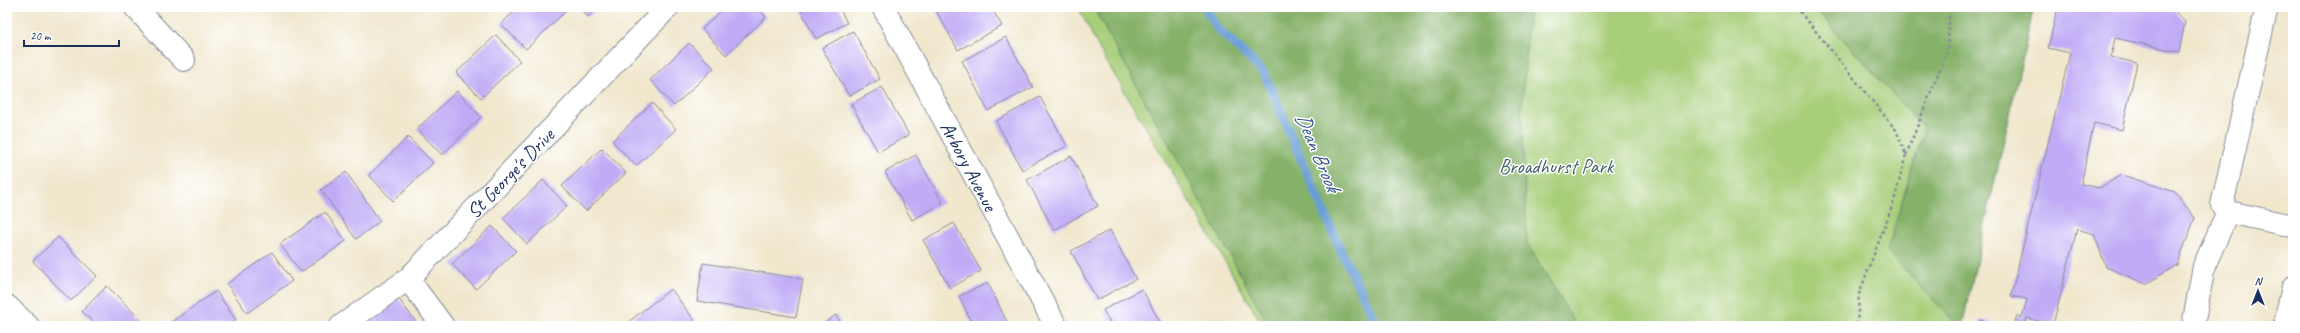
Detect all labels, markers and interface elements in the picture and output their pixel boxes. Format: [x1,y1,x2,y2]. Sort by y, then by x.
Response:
scale bar [24,22,119,48]
text: 20 m [30,28,52,44]
water label: Dean Brook [1290,109,1348,199]
street label: Arbory Avenue [935,117,1003,217]
street label: St George's Drive [461,122,561,224]
park label: Broadhurst Park [1499,154,1615,179]
north arrow [2238,271,2278,311]
text: N [2255,274,2264,288]

